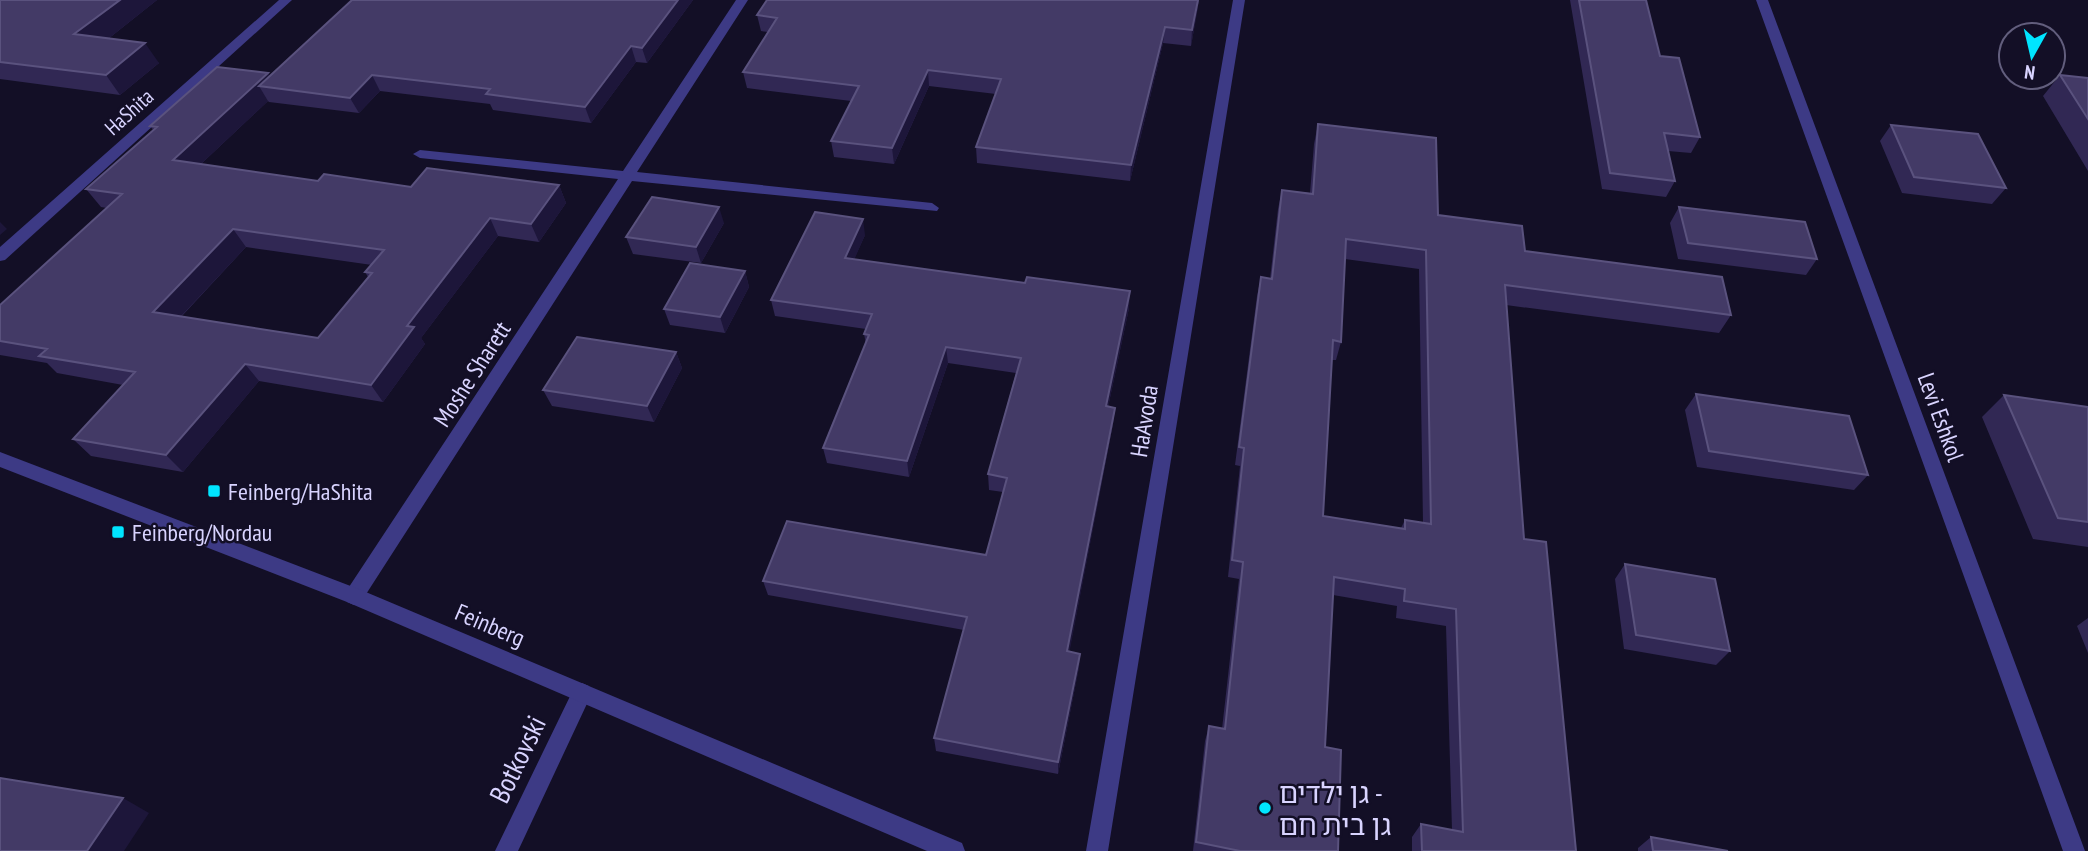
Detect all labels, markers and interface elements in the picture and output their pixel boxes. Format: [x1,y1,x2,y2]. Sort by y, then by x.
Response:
north arrow [1997,21,2067,91]
text: N [2023,60,2036,85]
street label: HaShita [99,83,159,141]
street label: Moshe Sharett [426,315,518,433]
street label: Levi Eshkol [1911,368,1971,466]
street label: HaAvoda [1123,383,1165,459]
place label: Feinberg/HaShita [228,476,373,507]
marker: Feinberg/HaShita [206,483,222,499]
place label: Feinberg/Nordau [132,517,272,548]
marker: Feinberg/Nordau [110,524,126,540]
street label: Feinberg [450,597,530,653]
street label: Botkovski [480,709,554,809]
place label: גן ילדים - גן בית חם [1279,774,1391,843]
marker: גן ילדים - גן בית חם [1257,800,1273,816]

